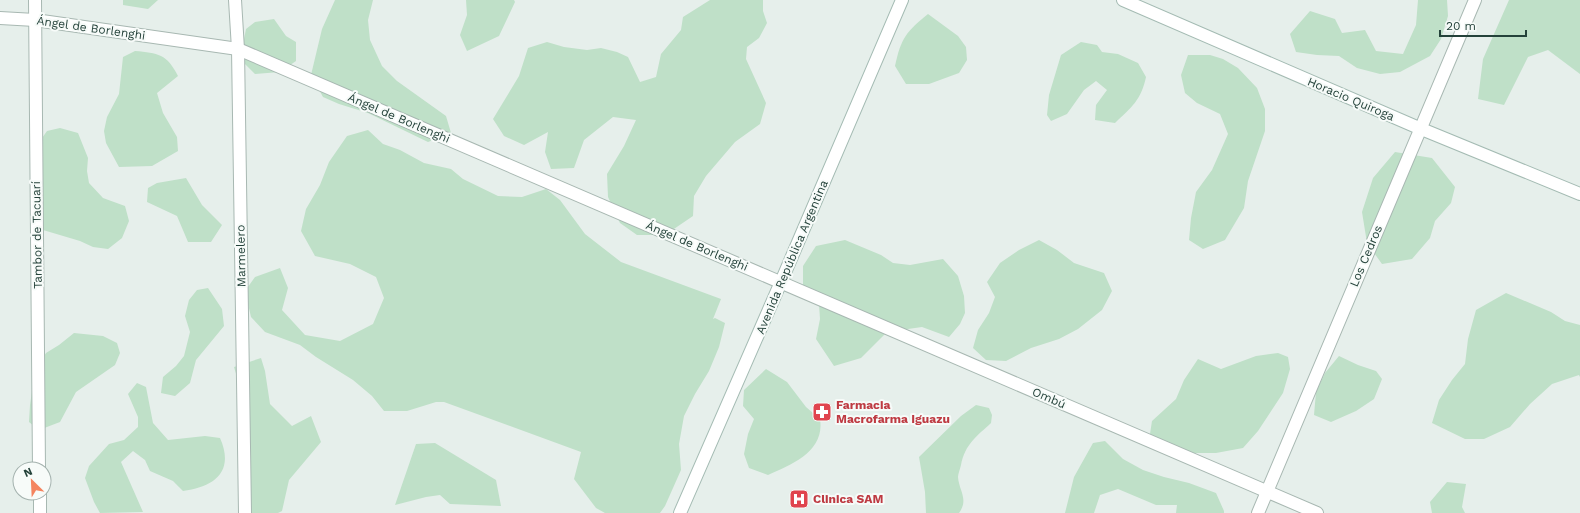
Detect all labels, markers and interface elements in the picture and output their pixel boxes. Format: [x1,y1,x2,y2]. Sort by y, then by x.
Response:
scale bar [1440,12,1526,38]
street label: Ángel de Borlenghi [36,13,146,43]
text: 20 m [1446,19,1476,33]
street label: Horacio Quiroga [1305,74,1397,124]
street label: Ángel de Borlenghi [346,90,452,146]
street label: Avenida República Argentina [753,178,831,336]
street label: Tambor de Tacuarí [29,181,45,289]
street label: Ángel de Borlenghi [644,218,750,274]
street label: Los Cedros [1347,223,1385,289]
street label: Marmelero [233,225,249,287]
street label: Ombú [1030,385,1068,411]
place label: Farmacia Macrofarma Iguazu [836,398,950,426]
pharmacy icon: Farmacia Macrofarma Iguazu [811,401,833,423]
north arrow [12,461,52,501]
text: N [22,465,35,480]
hospital icon: Clinica SAM [788,488,810,510]
place label: Clinica SAM [813,492,883,506]

